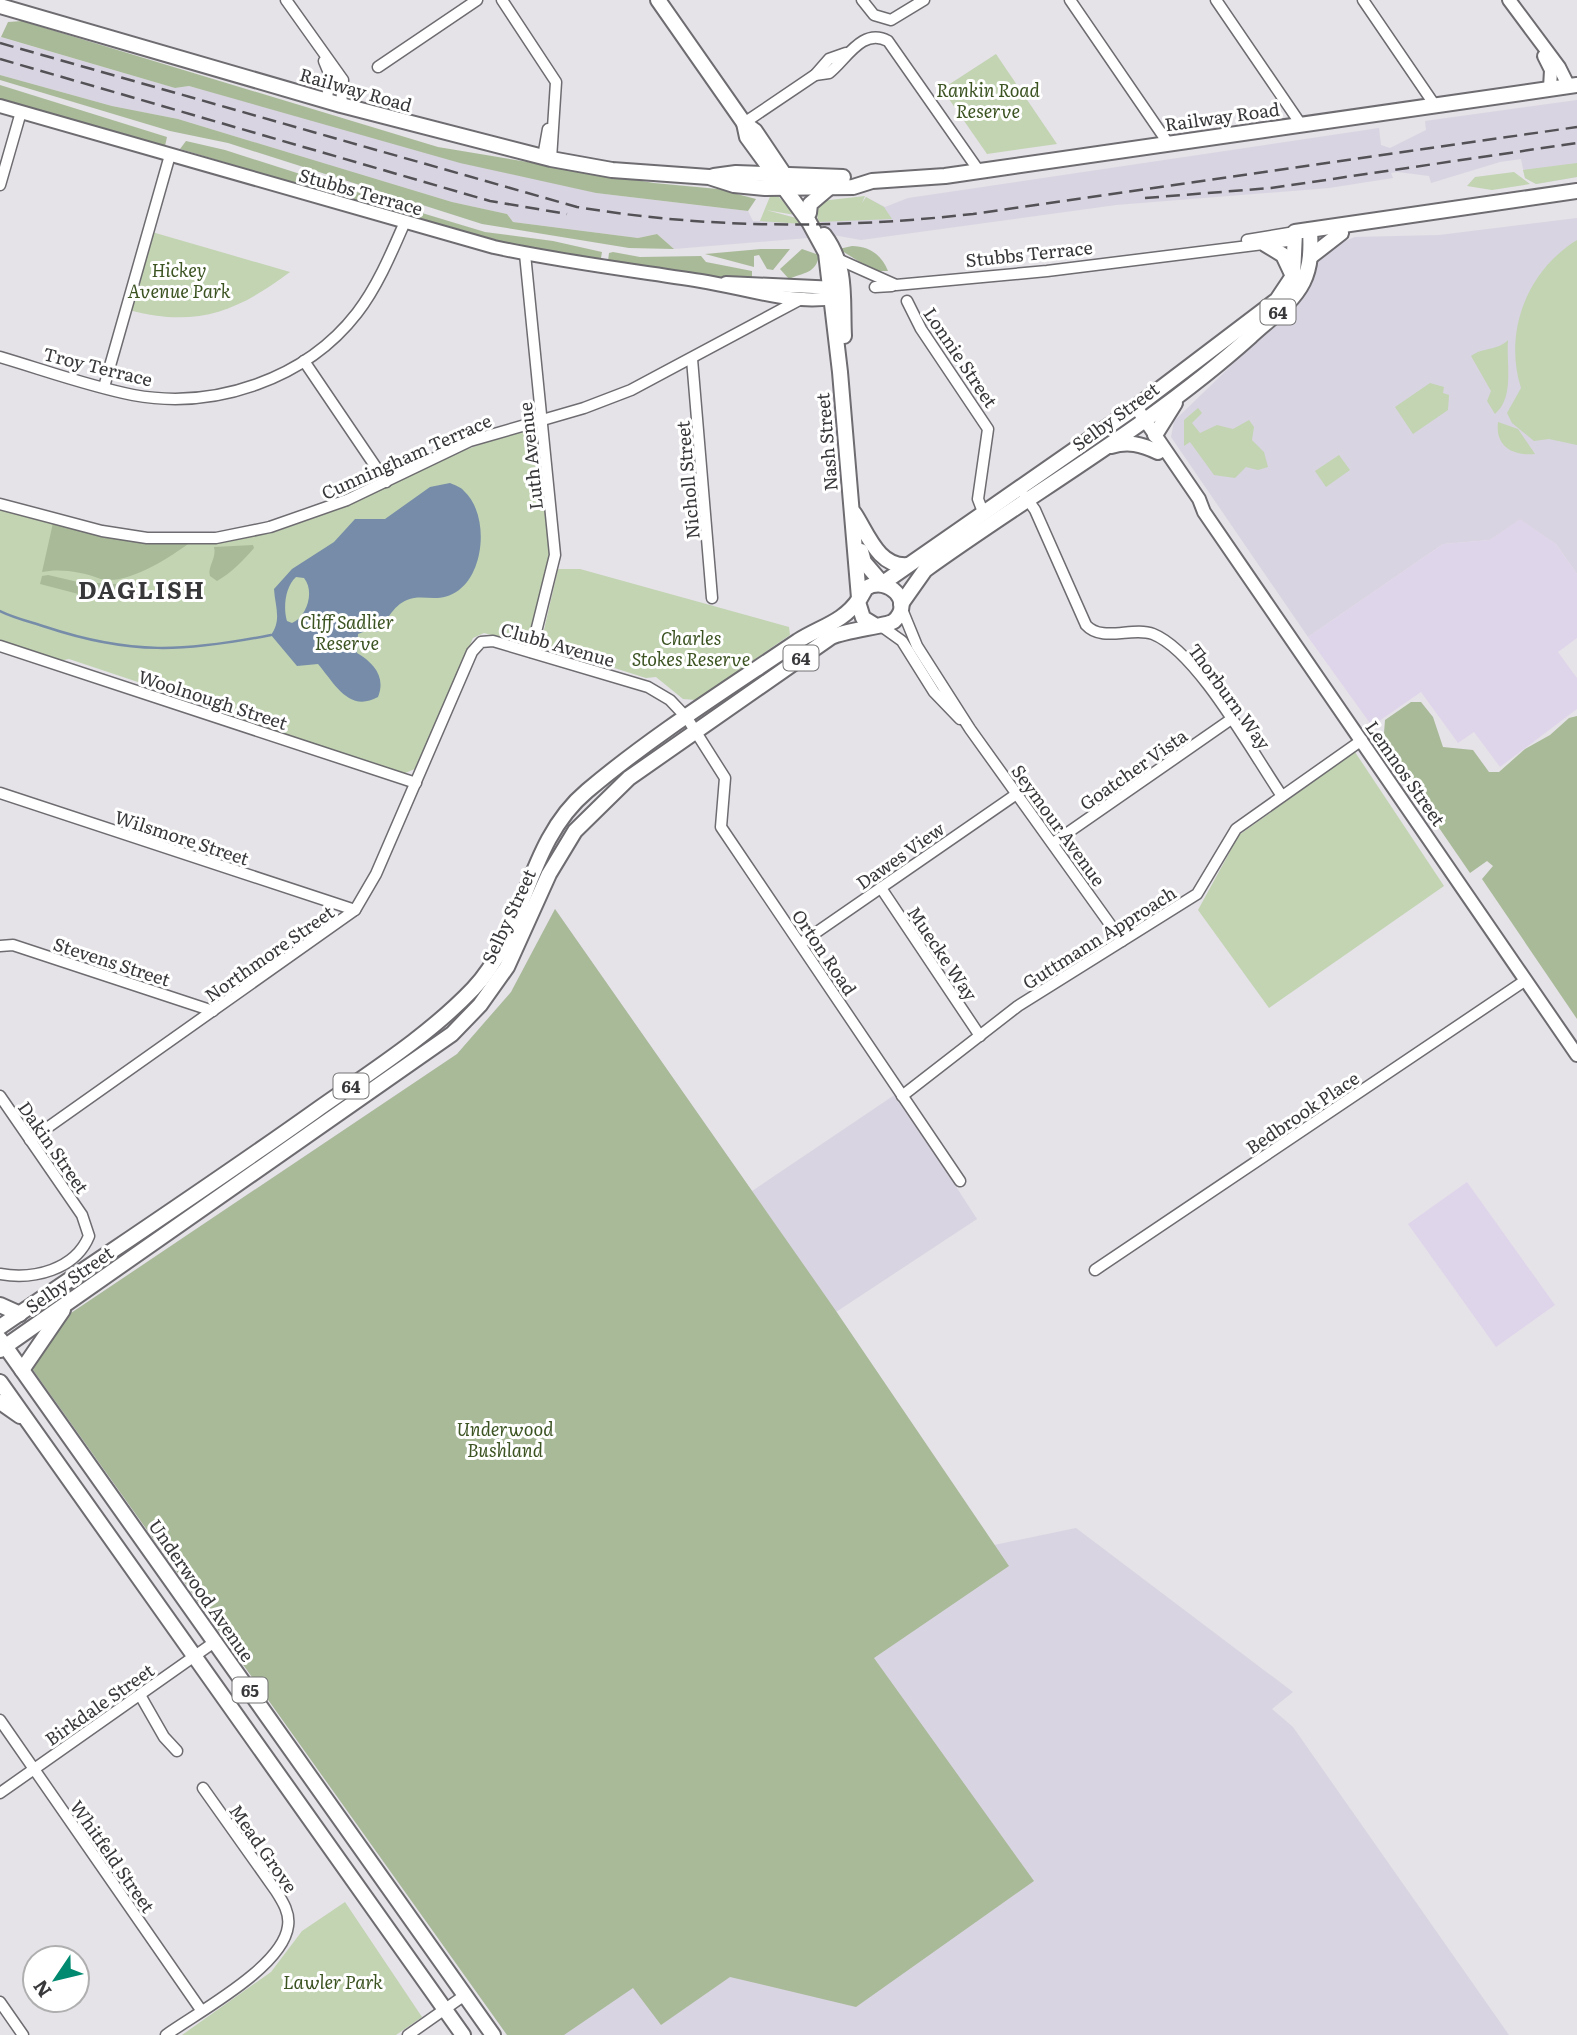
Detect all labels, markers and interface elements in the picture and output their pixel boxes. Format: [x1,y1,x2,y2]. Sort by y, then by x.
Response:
street label: Railway Road [297,60,415,118]
park label: Rankin Road Reserve [936,76,1040,124]
street label: Railway Road [1163,95,1281,137]
street label: Stubbs Terrace [296,160,426,222]
street label: Stubbs Terrace [964,233,1094,273]
park label: Hickey Avenue Park [127,256,231,304]
road number: 64 [1260,300,1296,324]
street label: Lonnie Street [917,301,1005,413]
street label: Troy Terrace [41,339,155,393]
street label: Selby Street [1066,375,1165,457]
street label: Nash Street [808,391,844,492]
street label: Luth Avenue [511,401,549,511]
street label: Cunningham Terrace [317,406,495,506]
street label: Nicholl Street [668,419,706,540]
district label: DAGLISH [78,571,206,606]
park label: Cliff Sadlier Reserve [300,608,394,656]
street label: Clubb Avenue [498,615,618,673]
park label: Charles Stokes Reserve [632,624,750,672]
street label: Thorburn Way [1182,637,1278,755]
road number: 64 [784,646,818,670]
street label: Woolnough Street [135,662,292,736]
street label: Lemnos Street [1360,715,1453,832]
street label: Goatcher Vista [1074,722,1193,816]
street label: Seymour Avenue [1006,759,1112,891]
street label: Wilsmore Street [111,803,253,872]
street label: Dawes View [850,814,950,895]
street label: Selby Street [474,863,542,968]
street label: Guttmann Approach [1017,879,1181,995]
street label: Northmore Street [199,898,340,1008]
street label: Muecke Way [901,900,985,1006]
street label: Orton Road [786,903,864,1001]
street label: Stevens Street [50,929,174,993]
street label: Bedbrook Place [1240,1064,1364,1160]
road number: 64 [334,1074,368,1098]
street label: Dakin Street [12,1095,96,1199]
street label: Selby Street [19,1238,119,1319]
park label: Underwood Bushland [456,1415,554,1463]
street label: Underwood Avenue [143,1513,261,1667]
street label: Birkdale Street [39,1656,160,1752]
road number: 65 [232,1678,268,1702]
street label: Whitfeld Street [64,1794,162,1918]
street label: Mead Grove [223,1798,305,1898]
north arrow [21,1944,91,2014]
park label: Lawler Park [283,1968,383,1995]
text: N [25,1975,57,2004]

